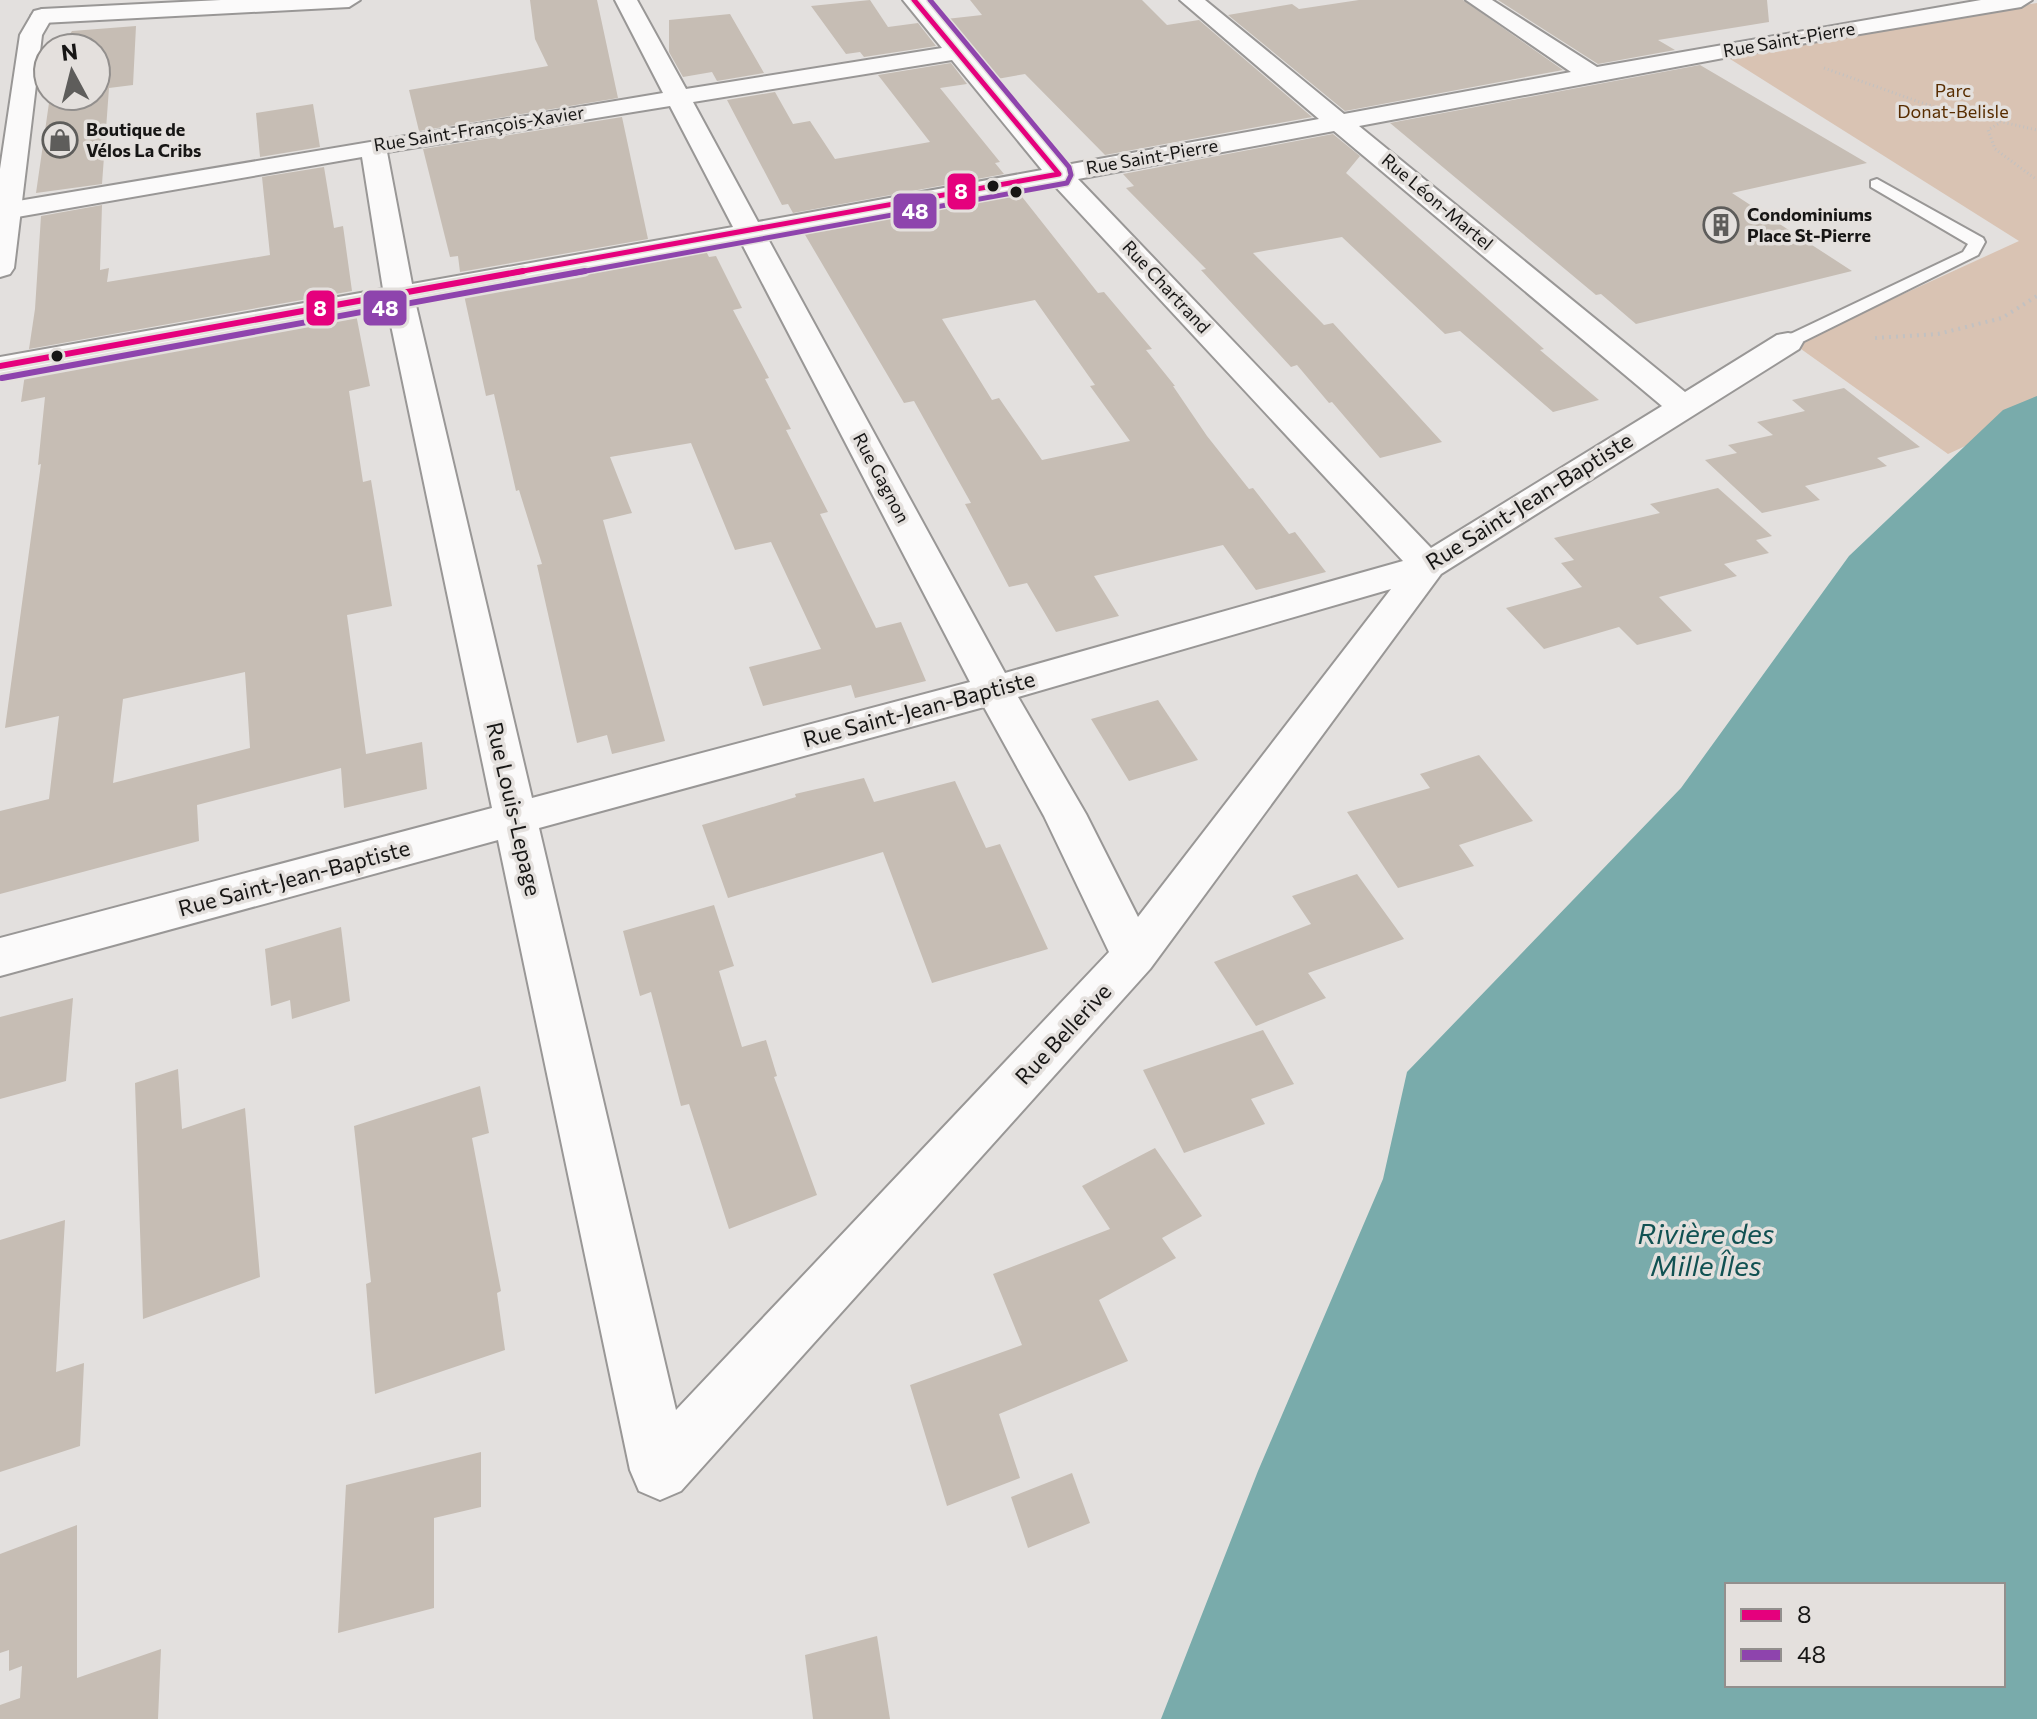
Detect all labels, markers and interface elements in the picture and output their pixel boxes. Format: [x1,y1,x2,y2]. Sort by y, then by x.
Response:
street label: Rue Saint-Pierre [1721,17,1857,61]
north arrow [32,32,112,112]
text: N [60,37,79,66]
park label: Parc Donat-Belisle [1897,79,2009,122]
street label: Rue Saint-François-Xavier [372,101,586,156]
place label: Boutique de Vélos La Cribs [86,118,201,161]
shop icon: Boutique de Vélos La Cribs [41,121,79,159]
street label: Rue Saint-Pierre [1084,134,1220,178]
street label: Rue Léon-Martel [1378,148,1498,254]
line badge: 8 [946,172,977,211]
text: 8 [954,177,968,204]
unlabelled marker [985,178,1001,194]
unlabelled marker [1008,184,1024,200]
line badge: 48 [892,192,938,230]
text: 48 [901,197,929,224]
place label: Condominiums Place St-Pierre [1747,203,1872,246]
building icon: Condominiums Place St-Pierre [1702,206,1740,244]
street label: Rue Chartrand [1118,235,1215,337]
line badge: 8 [305,289,336,327]
line badge: 48 [362,289,408,327]
text: 8 [313,294,327,321]
text: 48 [371,294,399,321]
unlabelled marker [49,348,65,364]
street label: Rue Saint-Jean-Baptiste [1420,426,1637,575]
street label: Rue Gagnon [849,429,915,526]
street label: Rue Saint-Jean-Baptiste [800,665,1038,752]
street label: Rue Louis-Lepage [481,719,548,899]
street label: Rue Saint-Jean-Baptiste [175,834,413,921]
street label: Rue Bellerive [1009,978,1116,1090]
water label: Rivière des Mille Îles [1638,1216,1774,1282]
legend [1725,1583,2005,1687]
text: 8 [1797,1599,1812,1628]
text: 48 [1797,1639,1826,1668]

